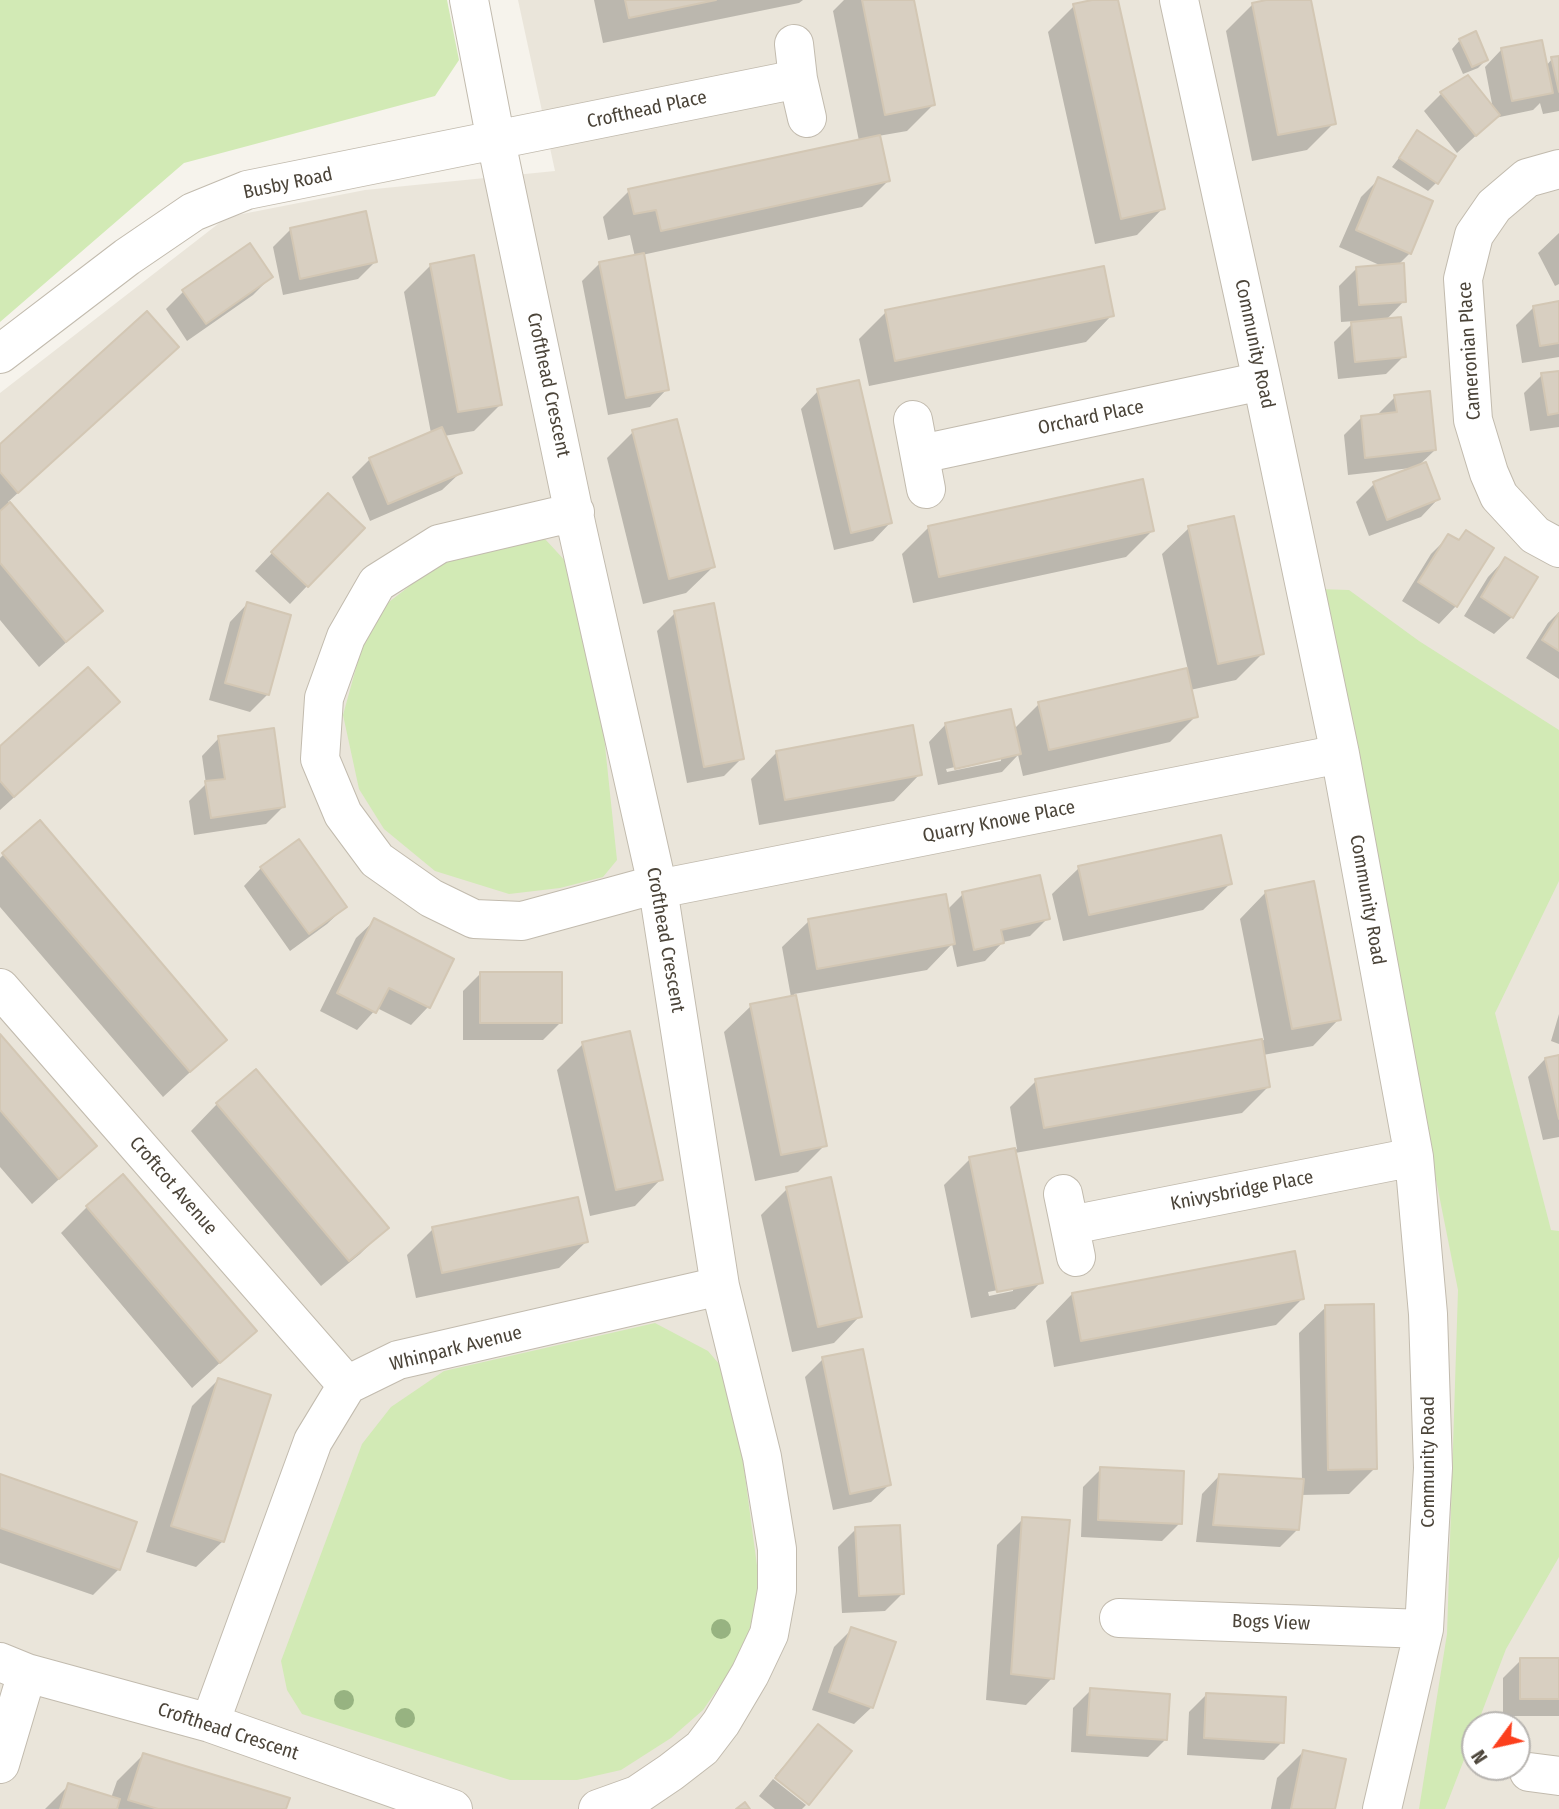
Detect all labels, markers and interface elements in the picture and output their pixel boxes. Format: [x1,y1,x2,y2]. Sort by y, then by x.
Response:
street label: Crofthead Place [585,86,709,134]
street label: Busby Road [241,163,335,205]
street label: Community Road [1229,277,1279,411]
street label: Cameronian Place [1454,281,1486,421]
street label: Crofthead Crescent [522,311,574,459]
street label: Orchard Place [1036,396,1146,440]
street label: Quarry Knowe Place [921,796,1077,848]
street label: Community Road [1344,833,1390,967]
street label: Crofthead Crescent [641,866,689,1014]
street label: Croftcot Avenue [124,1132,222,1240]
street label: Knivysbridge Place [1169,1166,1315,1216]
street label: Whinpark Avenue [388,1322,524,1376]
street label: Community Road [1418,1396,1440,1528]
street label: Bogs View [1232,1610,1310,1636]
street label: Crofthead Crescent [155,1698,301,1766]
north arrow [1461,1711,1531,1781]
text: N [1467,1746,1492,1768]

